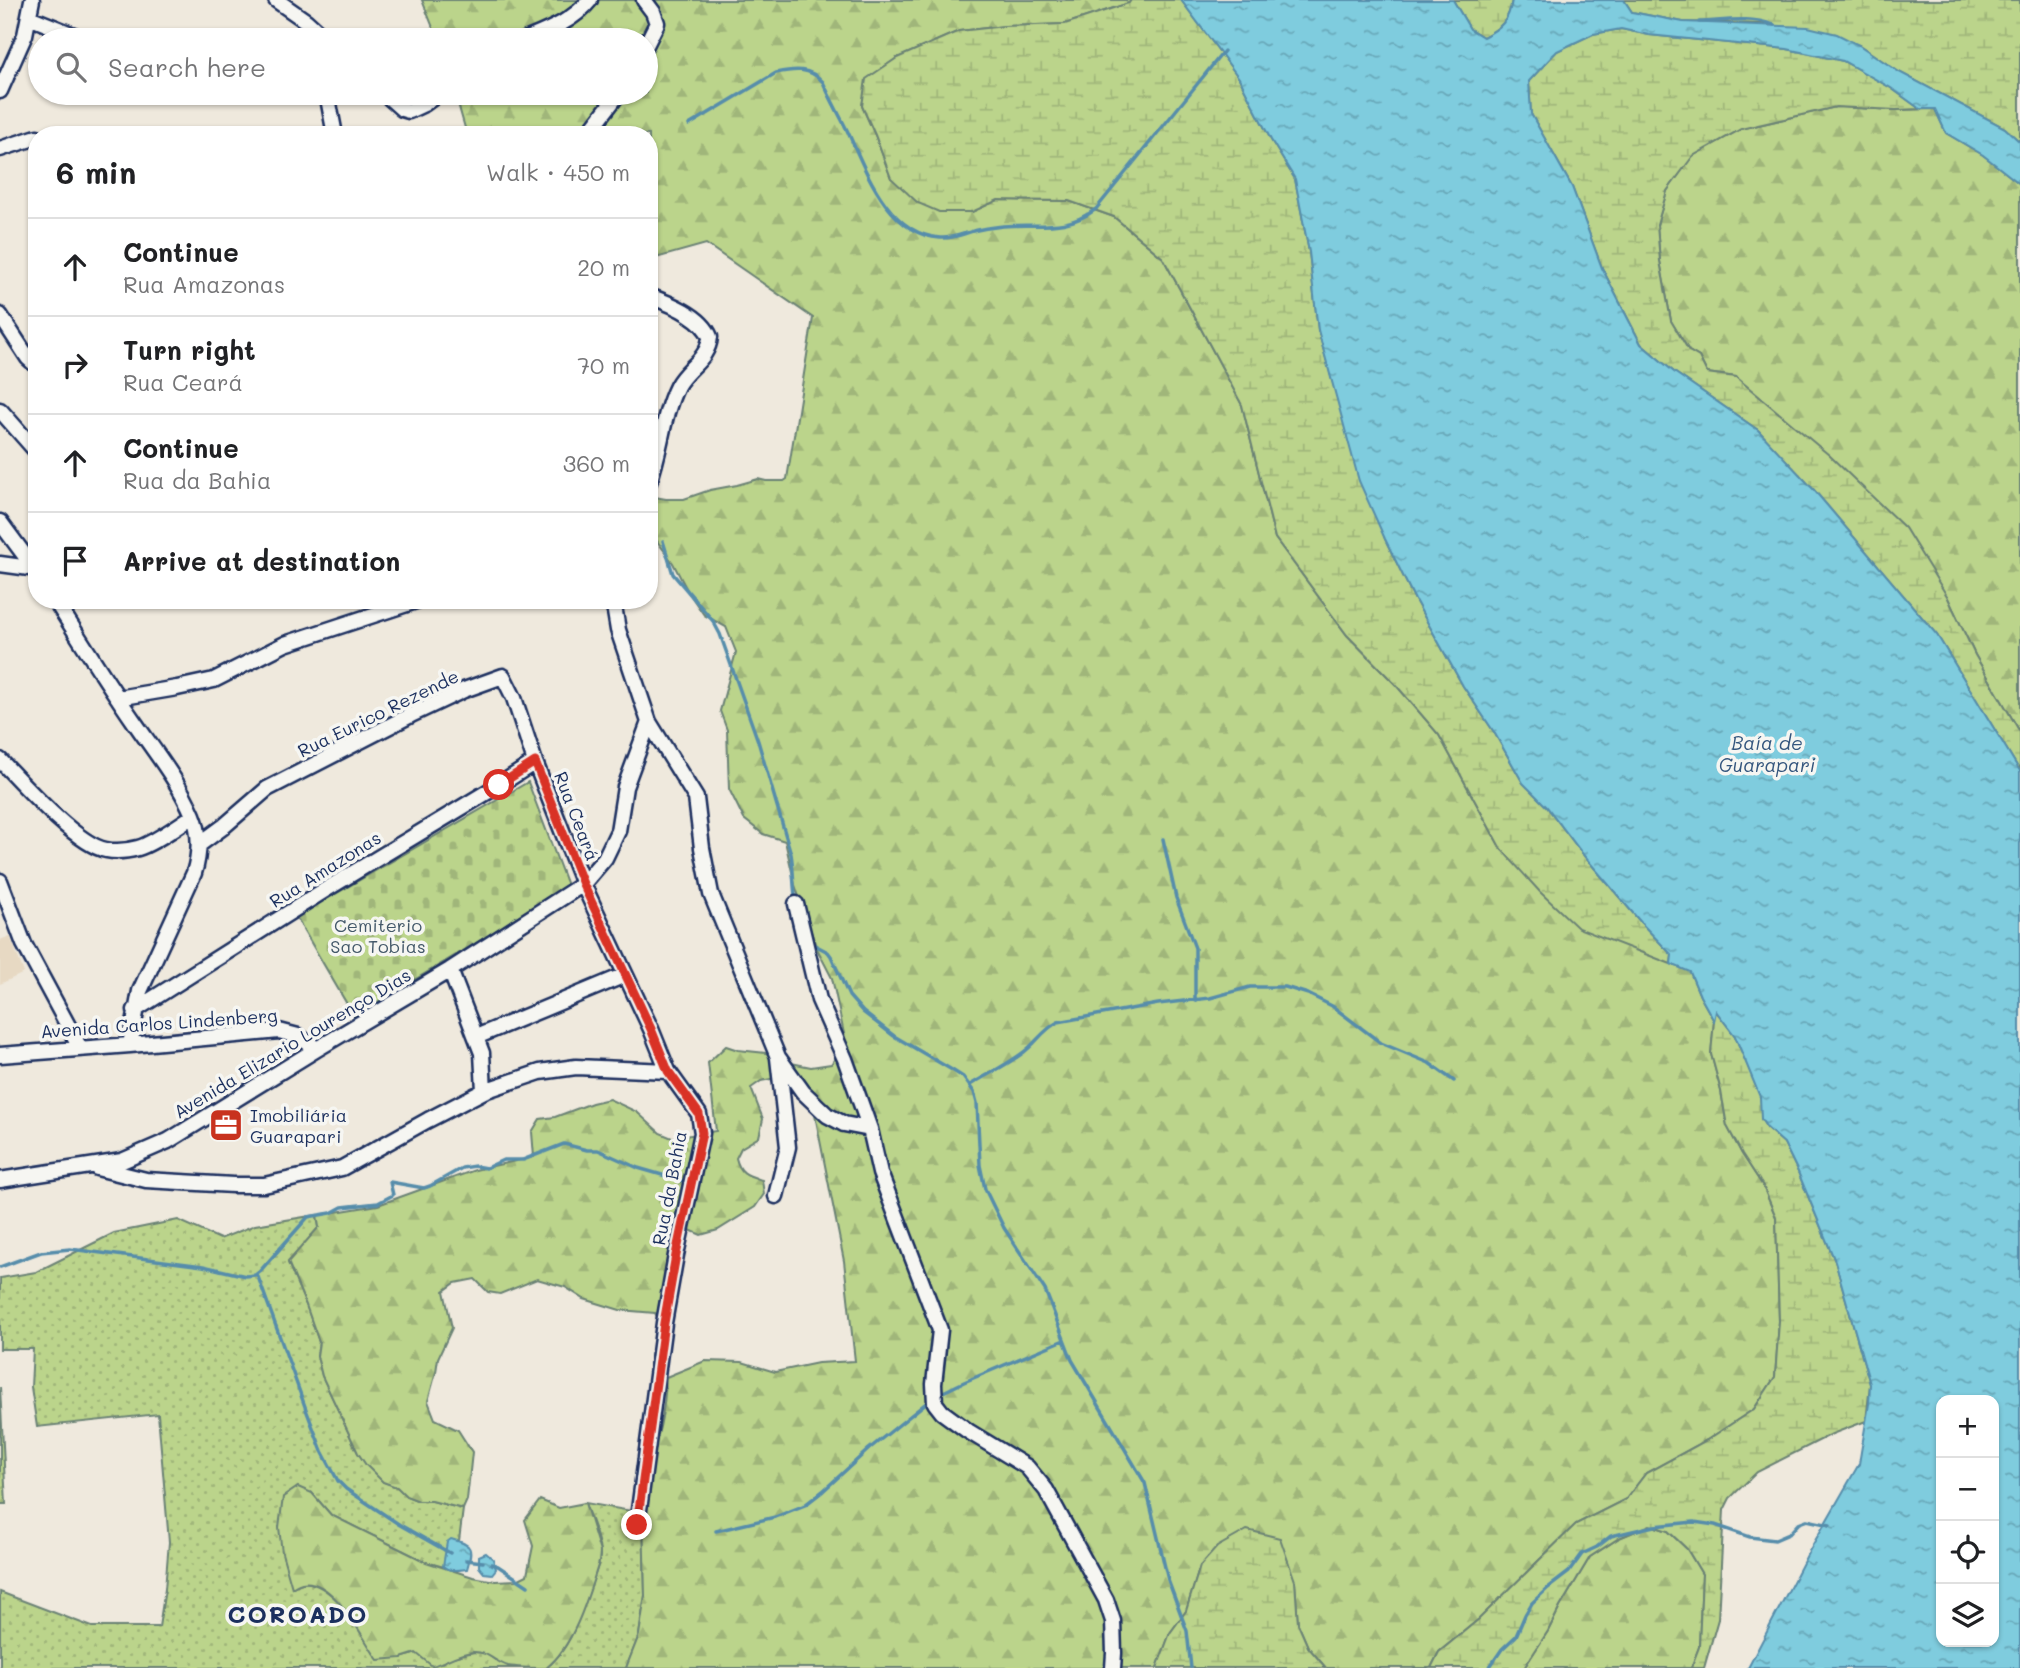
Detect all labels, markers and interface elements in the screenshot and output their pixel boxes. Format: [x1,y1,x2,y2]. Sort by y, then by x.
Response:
search box [28,28,658,105]
icon: search [52,48,90,86]
text: Search here [108,50,266,84]
text: 6 min [56,152,136,192]
text: Walk · 450 m [486,157,630,187]
text: Continue [123,235,239,269]
icon: ahead [56,248,94,286]
text: 20 m [577,252,630,282]
text: Rua Amazonas [123,269,285,299]
text: Turn right [123,333,256,367]
icon: right [56,346,94,384]
text: 70 m [577,350,630,380]
text: Rua Ceará [123,367,243,397]
text: Continue [123,431,239,465]
icon: ahead [56,444,94,482]
text: 360 m [563,448,630,478]
text: Rua da Bahia [123,465,271,495]
icon: arrive [56,542,94,580]
text: Arrive at destination [123,544,400,578]
street label: Rua Eurico Rezende [293,664,463,762]
water label: Baía de Guarapari [1719,730,1815,777]
street label: Rua Ceará [549,768,605,864]
route start [483,769,514,800]
street label: Rua Amazonas [265,825,385,913]
park label: Cemiterio Sao Tobias [330,913,426,958]
street label: Avenida Elizario Lourenço Dias [169,962,415,1124]
street label: Avenida Carlos Lindenberg [40,1003,278,1043]
place label: Imobiliária Guarapari [250,1103,347,1148]
office icon: Imobiliária Guarapari [207,1106,245,1144]
street label: Rua da Bahia [646,1129,692,1247]
map controls [1936,1395,1999,1647]
button: + [1936,1395,1999,1458]
button: − [1936,1458,1999,1521]
route end [621,1509,652,1540]
button: locate [1936,1521,1999,1584]
button: layers [1936,1584,1999,1647]
district label: COROADO [228,1598,368,1629]

